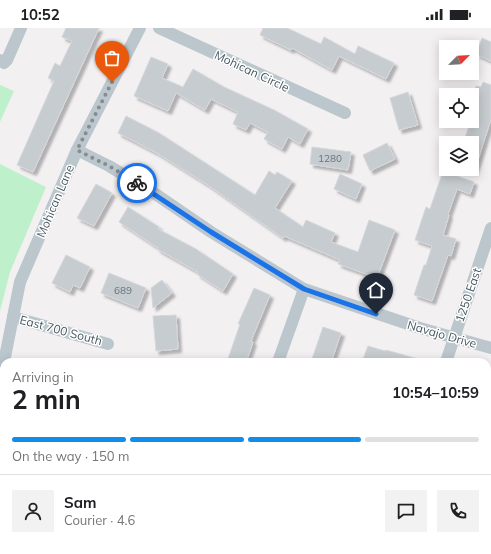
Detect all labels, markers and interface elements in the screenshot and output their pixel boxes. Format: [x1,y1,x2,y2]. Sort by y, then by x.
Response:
text: 10:52 [20,5,60,24]
north arrow [439,40,479,80]
map controls [439,40,479,176]
pin [95,41,129,82]
icon: bag [101,47,123,69]
street label: Mohican Circle [212,47,292,95]
button: locate [439,88,479,128]
button: layers [439,136,479,176]
house number: 1280 [318,152,342,165]
street label: Mohican Lane [33,162,77,240]
courier [117,163,157,203]
icon: bike [126,172,148,194]
street label: 1250 East [452,266,484,324]
pin [359,273,393,314]
icon: home [365,279,387,301]
house number: 689 [114,284,132,297]
street label: East 700 South [18,312,104,348]
street label: Navajo Drive [406,317,478,351]
text: Arriving in [12,369,74,385]
text: 2 min [12,383,81,416]
text: 10:54–10:59 [392,383,479,402]
text: On the way · 150 m [12,448,129,464]
button: person [12,490,54,532]
button: chat [385,490,427,532]
button: phone [437,490,479,532]
text: Sam [64,493,96,512]
text: Courier · 4.6 [64,512,135,528]

